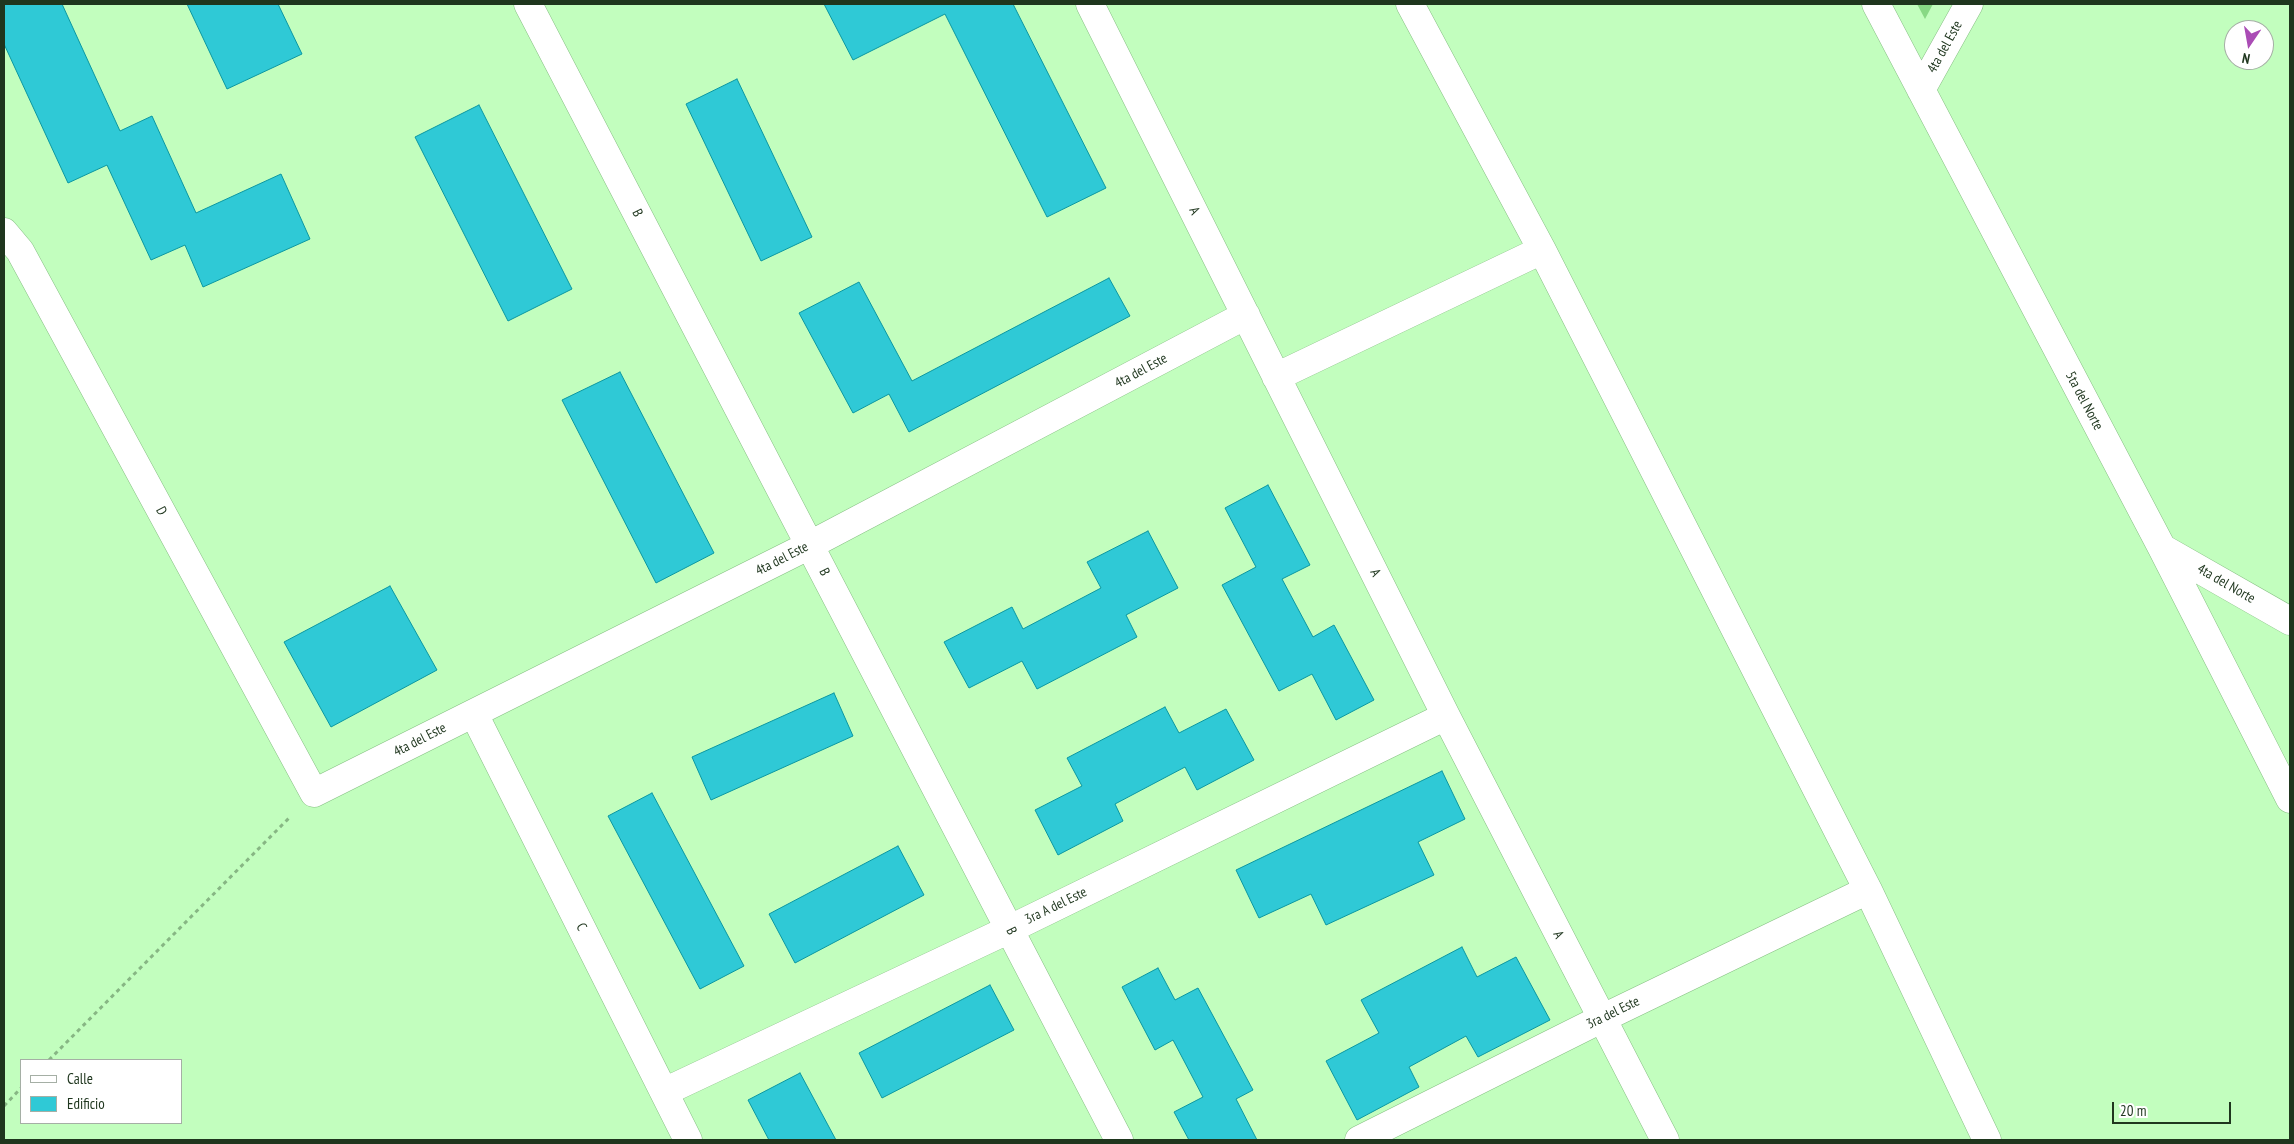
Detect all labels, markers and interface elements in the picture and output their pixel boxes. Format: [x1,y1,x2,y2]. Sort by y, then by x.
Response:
street label: 4ta del Este [1924,18,1966,76]
north arrow [2224,20,2274,70]
text: N [2241,49,2252,68]
street label: A [1185,204,1203,218]
street label: B [628,206,646,220]
street label: 4ta del Este [1112,350,1170,392]
street label: 5ta del Norte [2062,369,2106,433]
street label: D [152,504,170,518]
street label: 4ta del Este [753,539,811,579]
street label: 4ta del Norte [2194,561,2258,607]
street label: B [815,565,833,579]
street label: A [1366,566,1384,580]
street label: 4ta del Este [391,720,449,760]
street label: 3ra A del Este [1022,884,1090,928]
street label: C [572,920,590,934]
street label: B [1002,924,1020,938]
street label: A [1549,928,1567,942]
street label: 3ra del Este [1584,993,1642,1033]
legend [20,1059,182,1124]
text: Calle [67,1069,93,1088]
scale bar [2114,1092,2233,1124]
text: Edificio [67,1094,105,1113]
text: 20 m [2120,1101,2146,1120]

